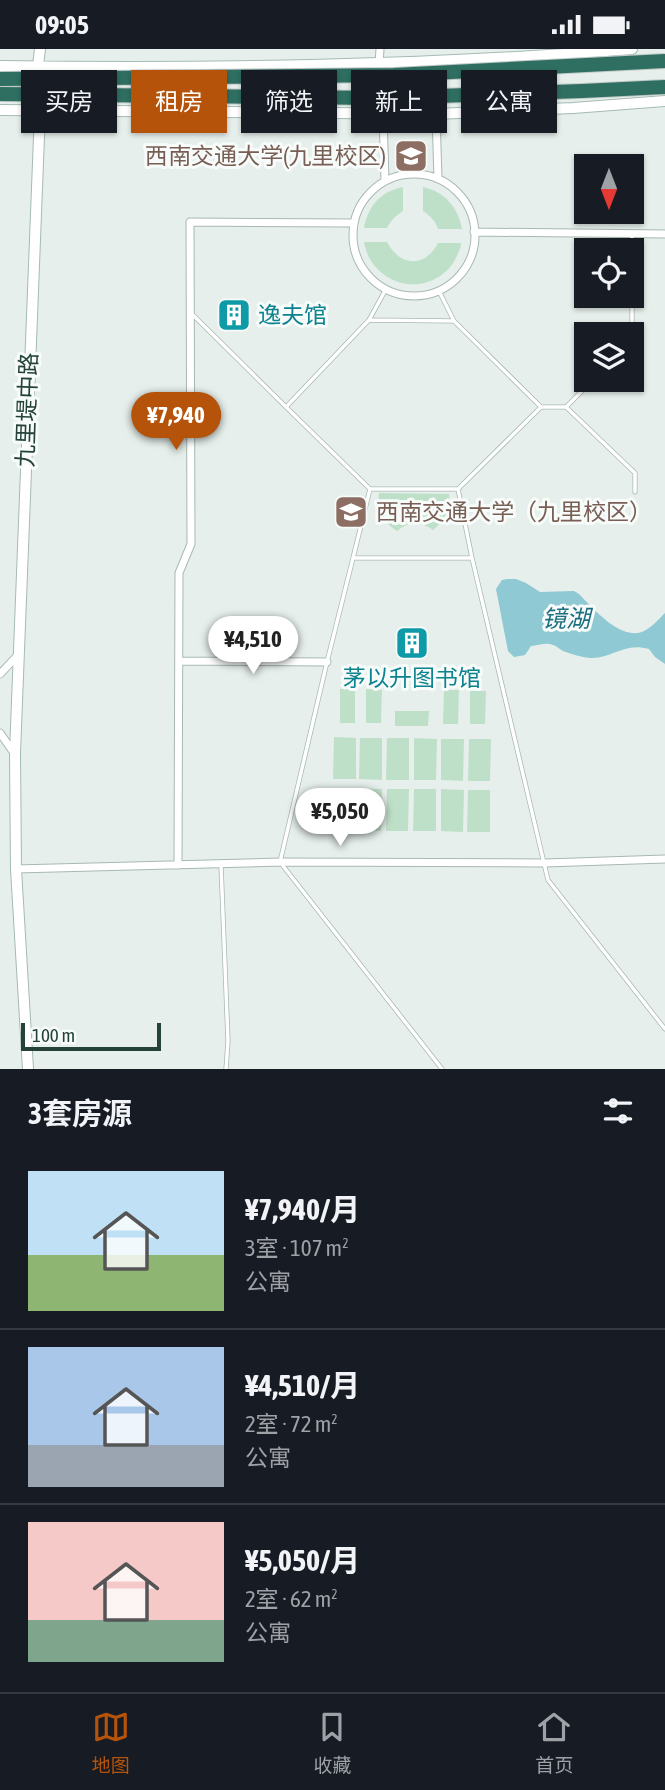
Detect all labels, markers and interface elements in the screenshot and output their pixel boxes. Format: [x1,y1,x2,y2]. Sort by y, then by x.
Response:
text: 09:05 [35,10,89,40]
chip: 买房 [21,70,117,133]
chip: 租房 [131,70,227,133]
chip: 筛选 [241,70,337,133]
chip: 新上 [351,70,447,133]
chip: 公寓 [461,70,557,133]
school or university icon: 西南交通大学(九里校区) [392,137,430,175]
place label: 西南交通大学(九里校区) [145,143,386,169]
north arrow [574,154,644,224]
map controls [574,154,644,392]
button: locate [574,238,644,308]
building icon: 逸夫馆 [215,296,253,334]
place label: 逸夫馆 [258,302,327,328]
button: layers [574,322,644,392]
street label: 九里堤中路 [12,352,42,468]
pin: ¥7,940 [119,393,233,452]
text: ¥7,940 [147,402,205,428]
school or university icon: 西南交通大学（九里校区） [332,493,370,531]
place label: 西南交通大学（九里校区） [376,499,652,525]
water label: 镜湖 [542,605,594,632]
pin: ¥4,510 [196,617,310,676]
building icon: 茅以升图书馆 [393,624,431,662]
text: ¥4,510 [224,626,282,652]
place label: 茅以升图书馆 [343,665,481,691]
pin: ¥5,050 [283,789,397,848]
text: ¥5,050 [311,798,369,824]
scale bar [21,1020,161,1052]
text: 100 m [32,1024,75,1046]
icon: filters [599,1092,637,1130]
text: 3套房源 [28,1096,132,1130]
text: ¥7,940/月 [245,1192,360,1226]
icon: home [84,1199,168,1283]
text: 3室 · 107 m² [245,1235,349,1261]
text: 公寓 [245,1269,291,1295]
text: ¥4,510/月 [245,1368,360,1402]
icon: home [84,1375,168,1459]
text: 2室 · 72 m² [245,1411,338,1437]
text: 公寓 [245,1445,291,1471]
text: ¥5,050/月 [245,1543,360,1577]
icon: home [84,1550,168,1634]
text: 2室 · 62 m² [245,1586,338,1612]
text: 公寓 [245,1620,291,1646]
tab: 地图 [92,1708,130,1777]
tab: 收藏 [313,1708,351,1777]
tab: 首页 [535,1708,573,1777]

